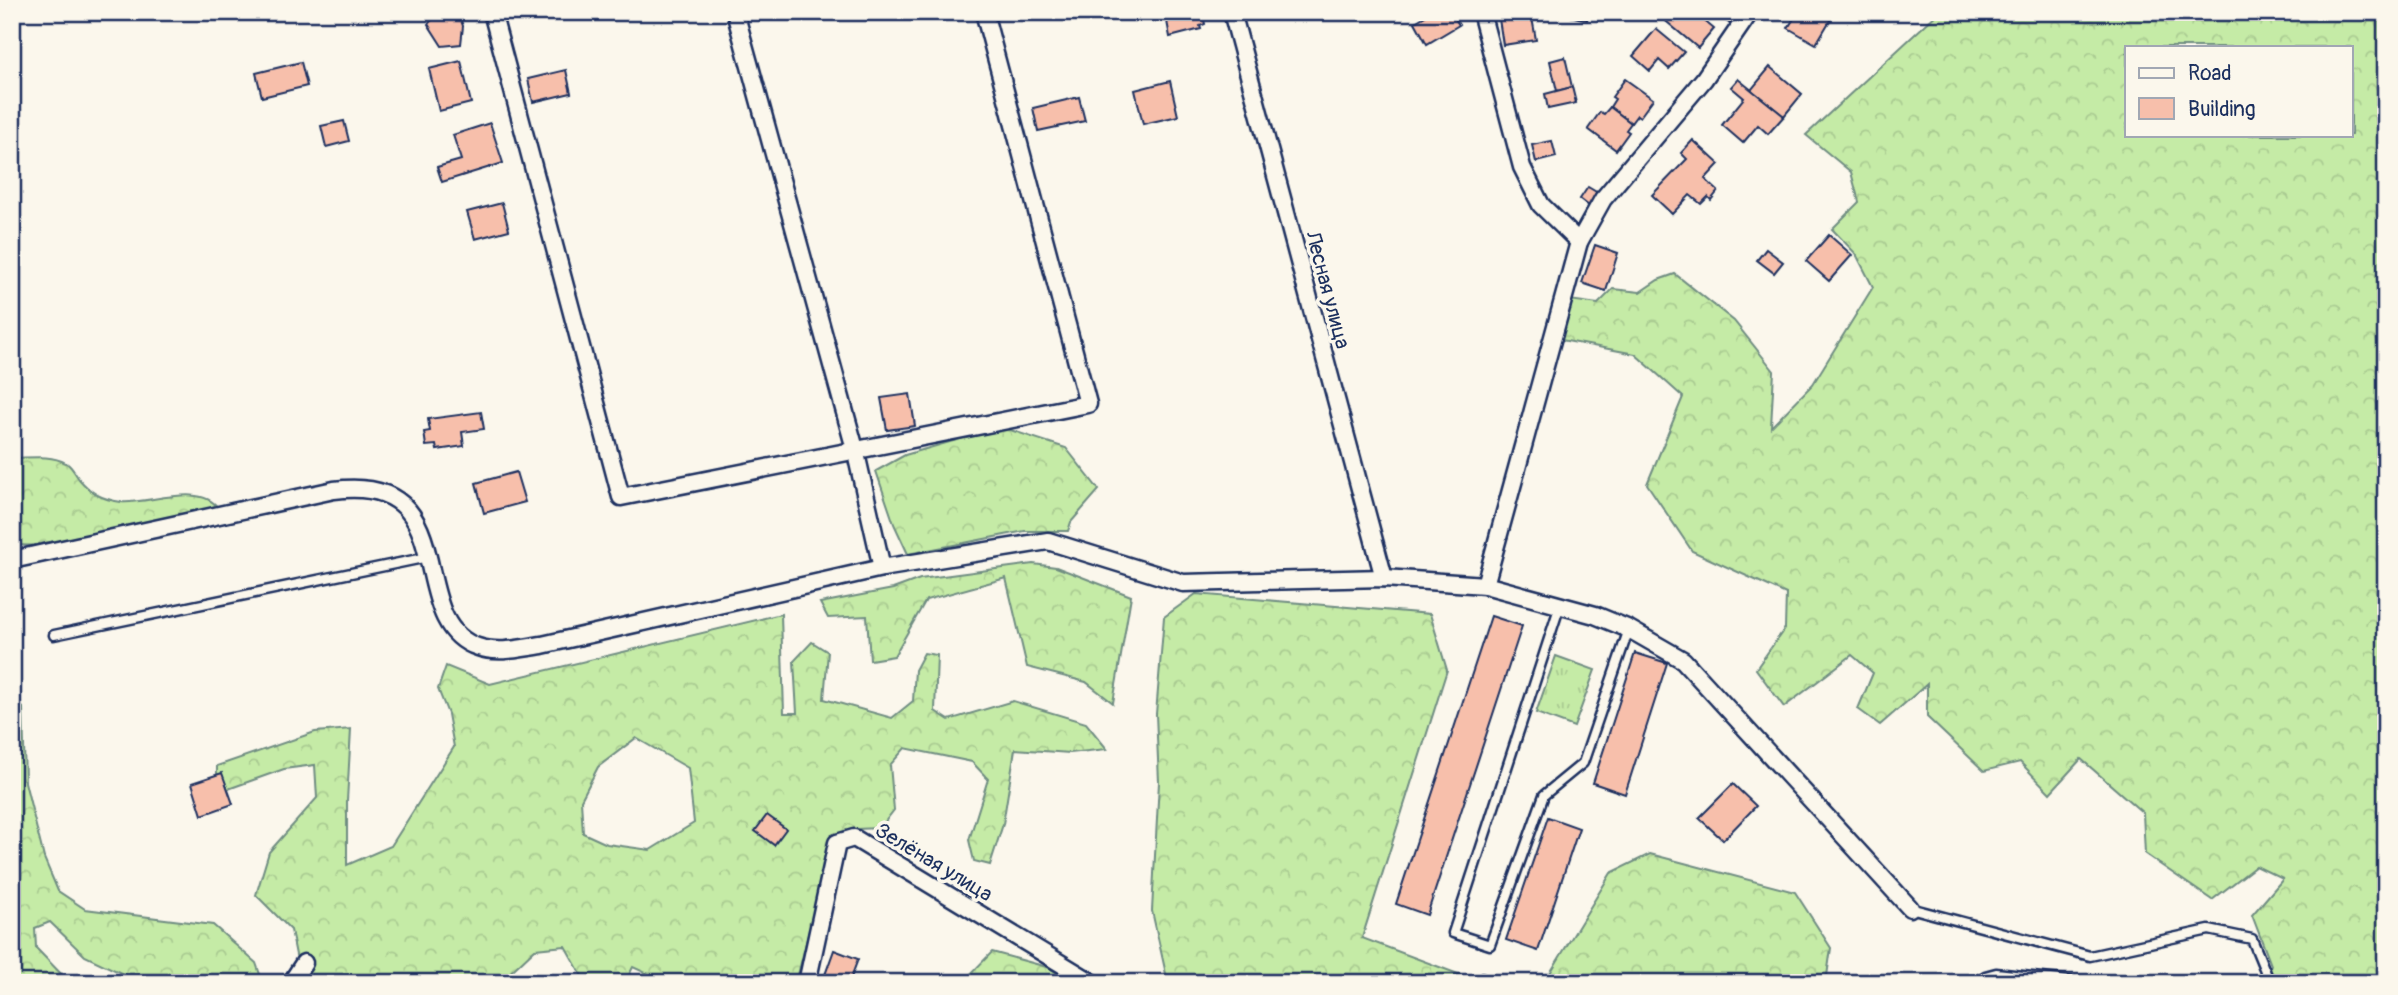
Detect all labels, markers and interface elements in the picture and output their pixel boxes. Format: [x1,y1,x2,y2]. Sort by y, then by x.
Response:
legend [2125,46,2352,136]
text: Road [2188,60,2232,87]
text: Building [2188,96,2255,123]
street label: Лесная улица [1299,227,1356,352]
street label: Зелёная улица [870,817,997,908]

